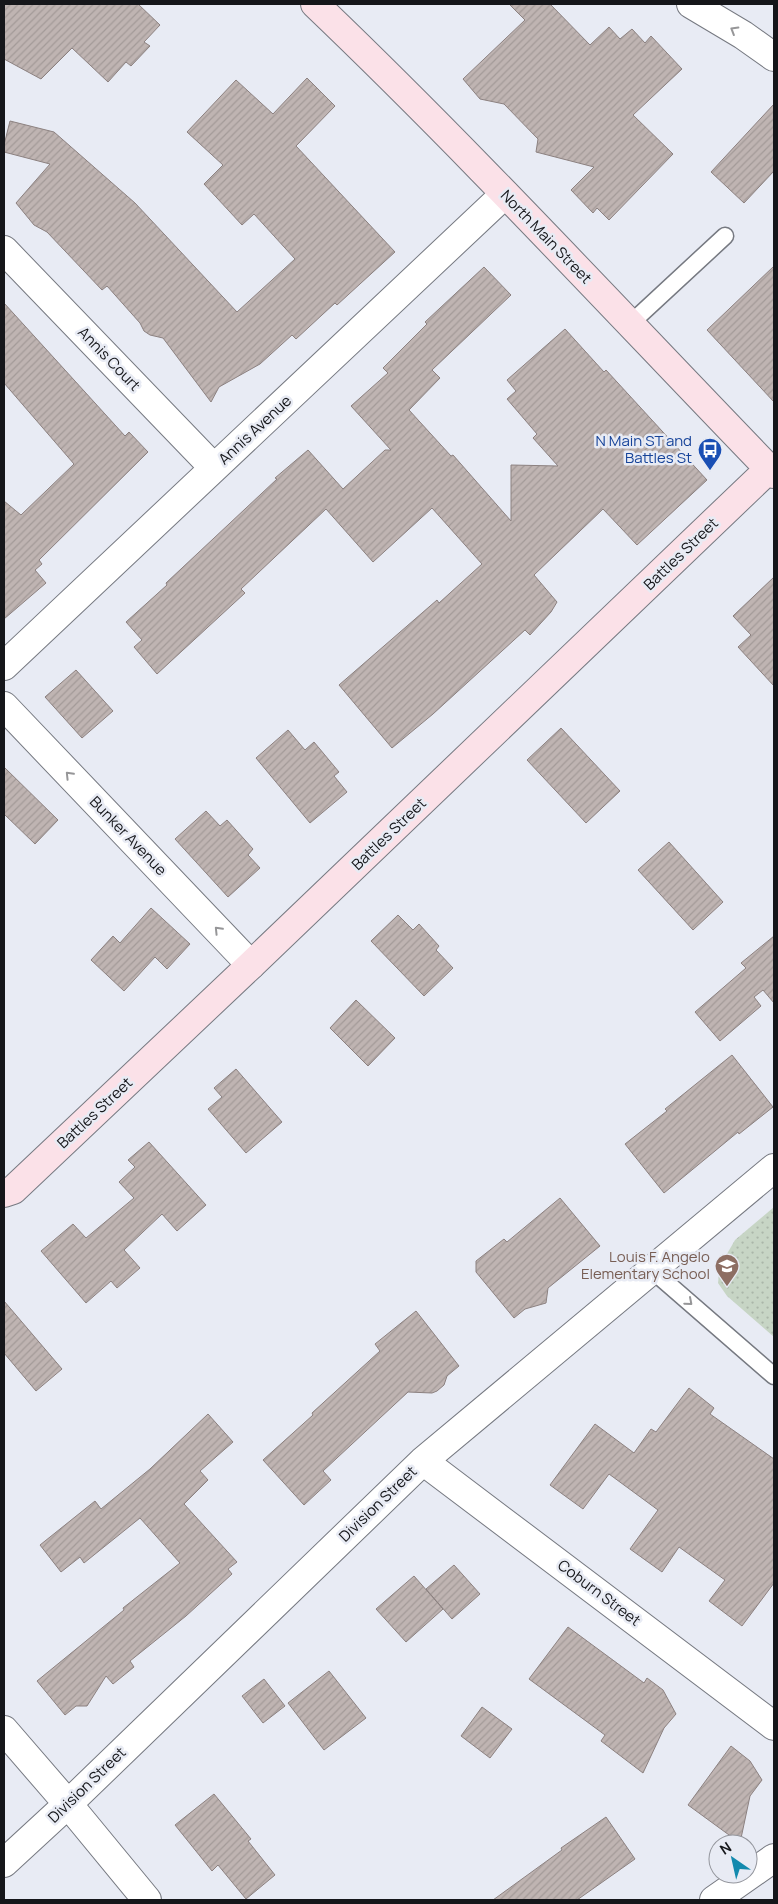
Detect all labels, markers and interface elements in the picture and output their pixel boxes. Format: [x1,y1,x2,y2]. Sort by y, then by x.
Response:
one-way arrow [731,26,740,36]
street label: North Main Street [496,185,597,288]
street label: Annis Court [73,322,145,395]
street label: Annis Avenue [213,390,296,469]
place label: N Main ST and Battles St [596,430,692,468]
bus stop icon: N Main ST and Battles St [697,437,723,471]
street label: Battles Street [639,513,722,594]
one-way arrow [66,771,75,780]
street label: Bunker Avenue [85,791,172,880]
street label: Battles Street [347,793,430,874]
one-way arrow [215,927,224,936]
street label: Battles Street [52,1072,137,1153]
place label: Louis F. Angelo Elementary School [581,1246,710,1284]
school or university icon: Louis F. Angelo Elementary School [714,1253,740,1287]
one-way arrow [683,1297,692,1305]
street label: Division Street [334,1461,421,1546]
street label: Coburn Street [554,1554,645,1631]
street label: Division Street [43,1742,130,1827]
north arrow [708,1834,758,1884]
text: N [716,1837,735,1858]

